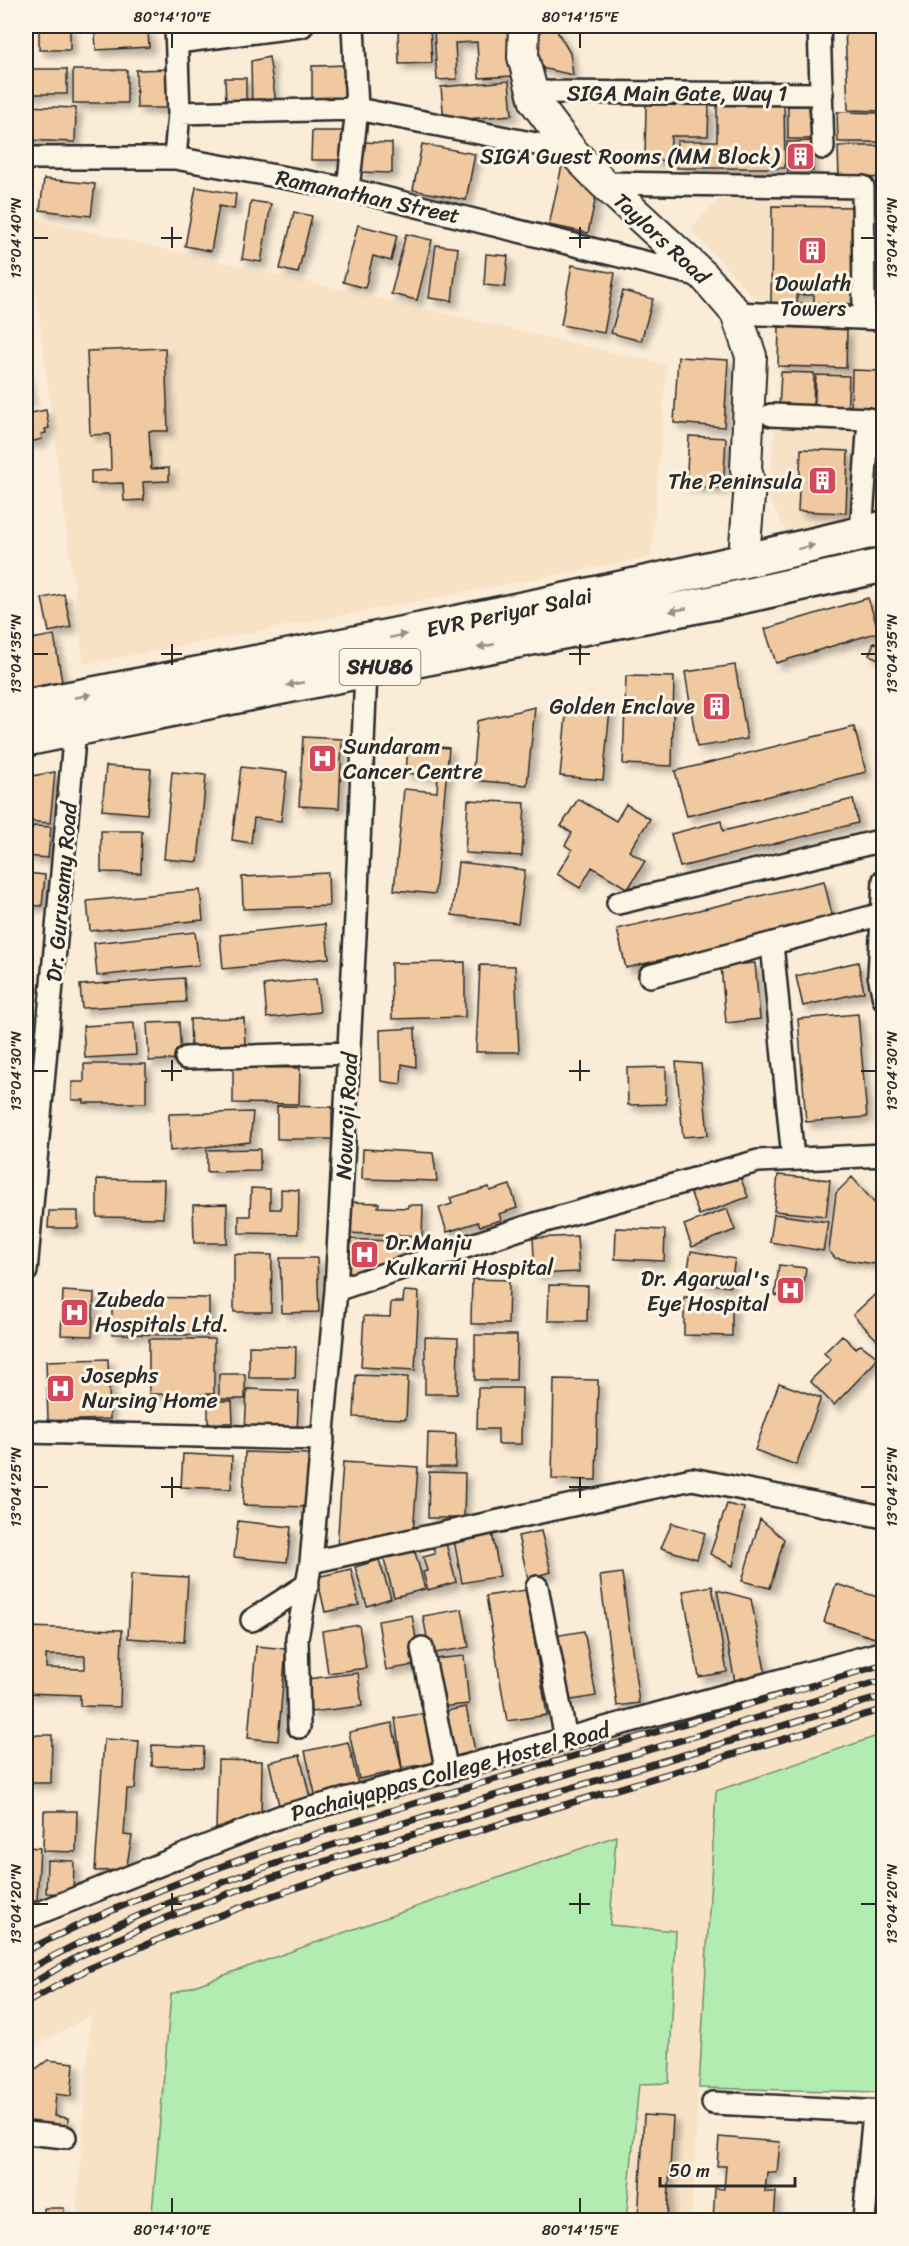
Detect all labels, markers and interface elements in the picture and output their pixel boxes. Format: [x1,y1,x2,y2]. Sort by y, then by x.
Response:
text: 80°14'10"E [134,4,212,30]
text: 80°14'15"E [542,4,620,30]
street label: SIGA Main Gate, Way 1 [567,74,787,113]
place label: SIGA Guest Rooms (MM Block) [480,137,780,176]
building icon: SIGA Guest Rooms (MM Block) [784,140,816,172]
street label: Ramanathan Street [272,158,464,235]
street label: Taylors Road [604,183,721,295]
text: 13°04'40"N [3,197,29,279]
text: 13°04'40"N [879,197,905,279]
building icon: Dowlath Towers [797,235,829,267]
place label: Dowlath Towers [774,264,852,328]
place label: The Peninsula [668,462,803,501]
building icon: The Peninsula [807,465,839,497]
one-way arrow [797,541,815,551]
street label: EVR Periyar Salai [422,576,597,649]
one-way arrow [668,606,687,615]
text: 13°04'35"N [3,614,29,694]
text: 13°04'35"N [879,614,905,694]
one-way arrow [389,630,408,640]
one-way arrow [476,642,495,651]
road number: SHU86 [340,649,421,685]
one-way arrow [285,680,304,689]
place label: Golden Enclave [549,687,695,726]
building icon: Golden Enclave [700,690,732,722]
one-way arrow [74,691,93,700]
place label: Sundaram Cancer Centre [343,727,483,791]
hospital icon: Sundaram Cancer Centre [306,743,338,775]
street label: Dr. Gurusamy Road [34,799,89,984]
text: 13°04'30"N [3,1030,29,1111]
text: 13°04'30"N [879,1030,905,1111]
street label: Nowroji Road [324,1050,369,1181]
place label: Dr.Manju Kulkarni Hospital [385,1223,554,1287]
hospital icon: Dr.Manju Kulkarni Hospital [348,1239,380,1271]
place label: Dr. Agarwal's Eye Hospital [641,1259,770,1323]
hospital icon: Dr. Agarwal's Eye Hospital [774,1275,806,1307]
place label: Zubeda Hospitals Ltd. [95,1280,229,1344]
hospital icon: Zubeda Hospitals Ltd. [58,1296,90,1328]
place label: Josephs Nursing Home [81,1356,218,1420]
hospital icon: Josephs Nursing Home [45,1372,77,1404]
text: 13°04'25"N [3,1446,29,1527]
text: 13°04'25"N [879,1446,905,1527]
street label: Pachaiyappas College Hostel Road [286,1710,615,1833]
text: 13°04'20"N [3,1863,29,1944]
text: 13°04'20"N [879,1863,905,1944]
scale bar [660,2150,795,2188]
text: 50 m [669,2155,710,2187]
text: 80°14'10"E [134,2217,212,2243]
text: 80°14'15"E [542,2217,620,2243]

